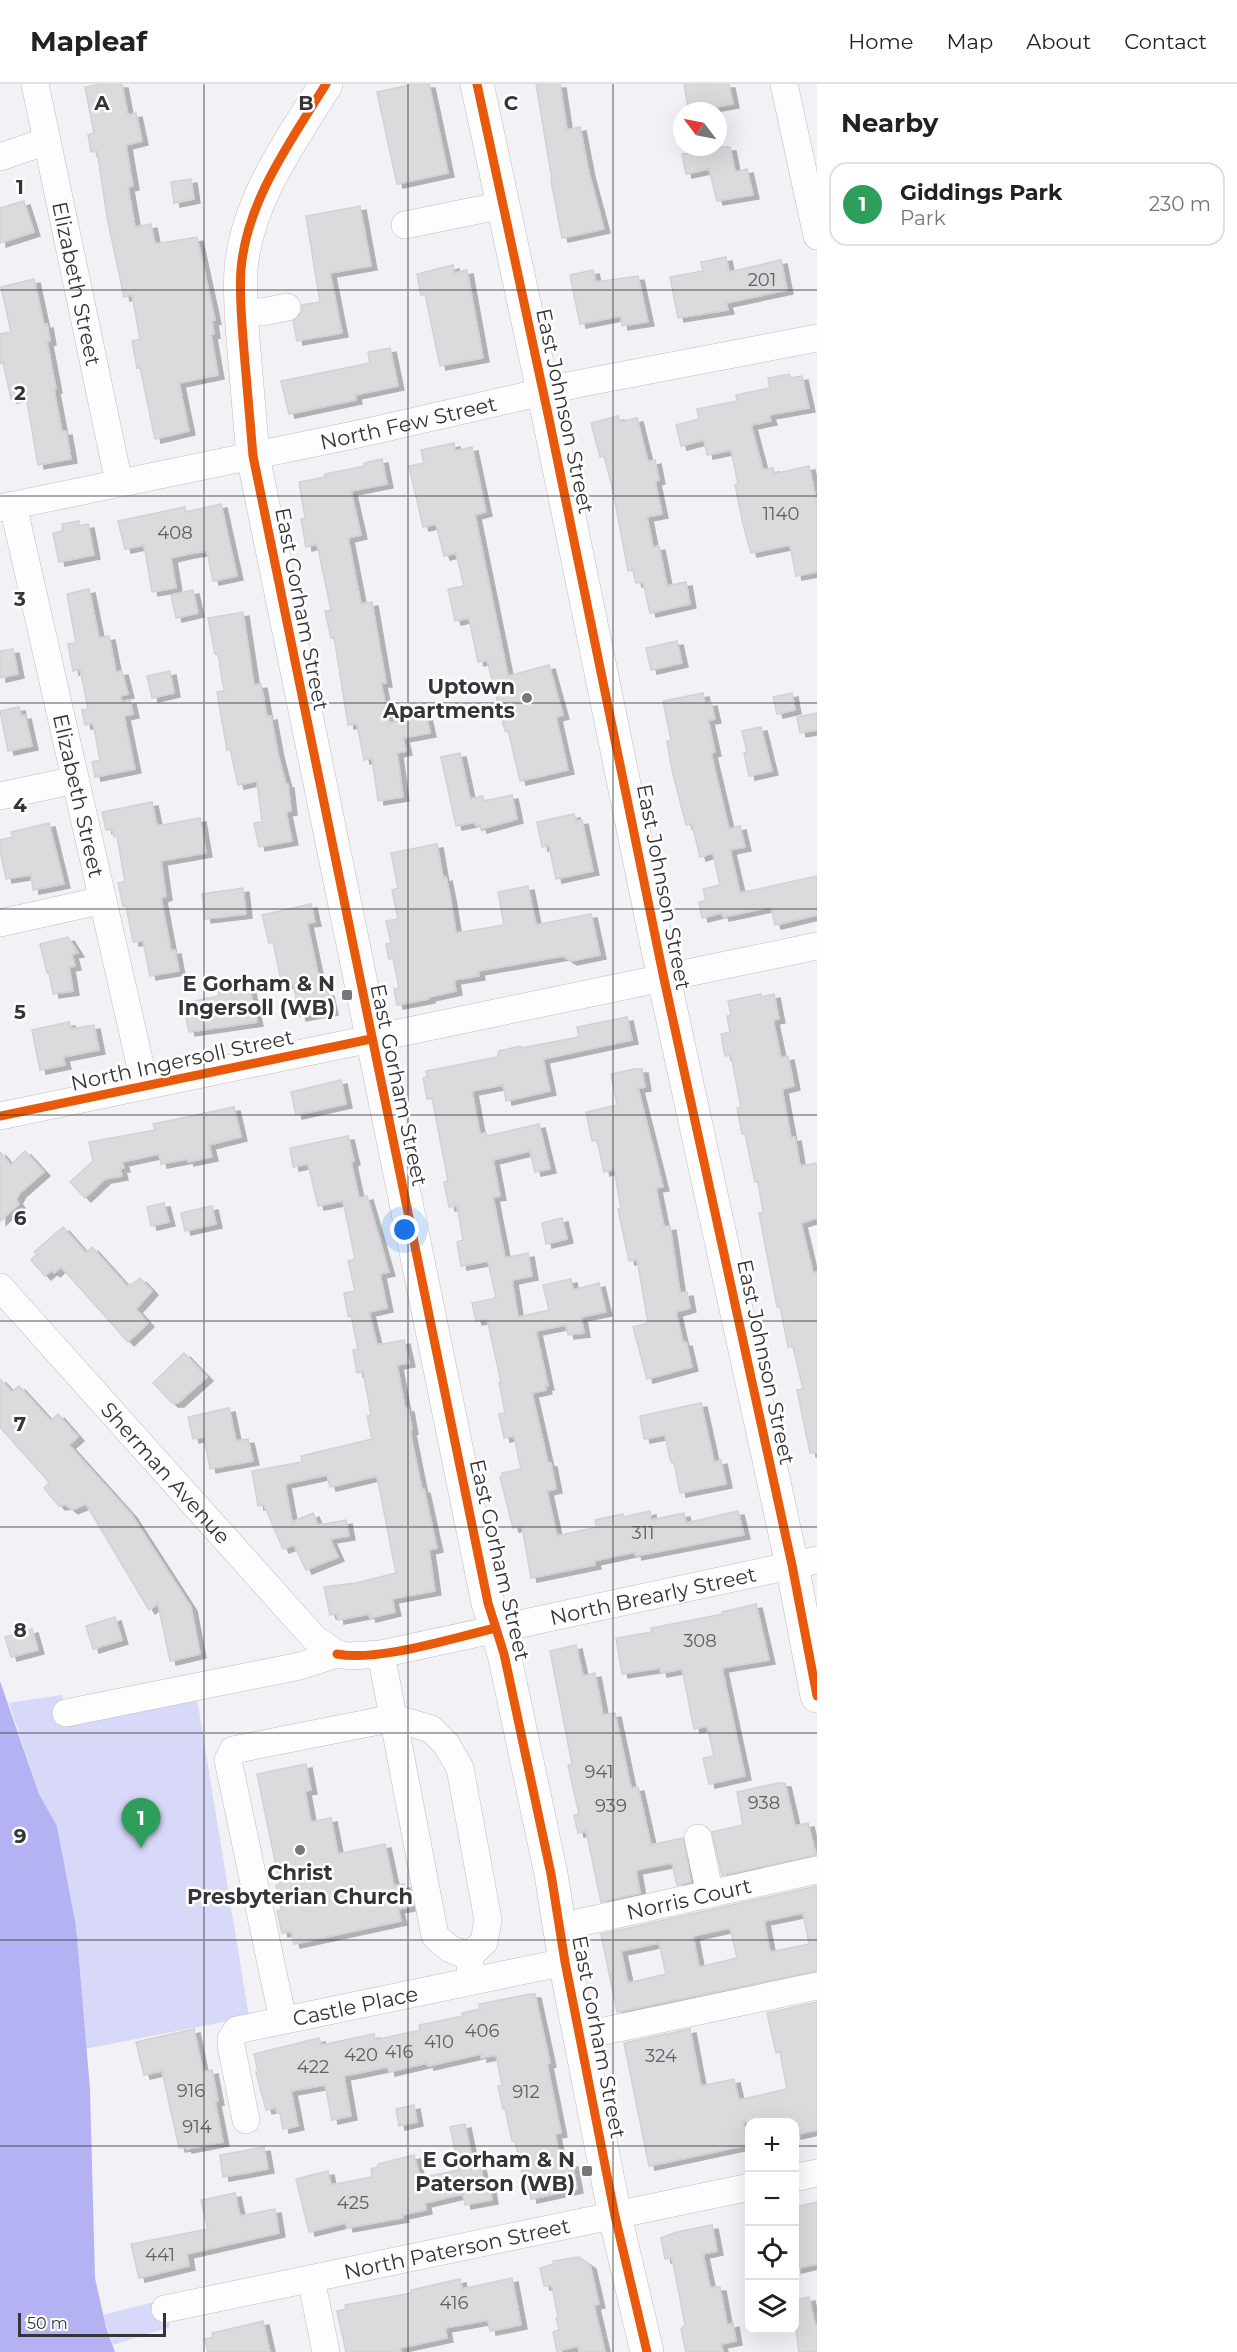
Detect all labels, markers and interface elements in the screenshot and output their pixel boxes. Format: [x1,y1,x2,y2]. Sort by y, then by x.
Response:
text: Mapleaf [30,24,147,58]
text: Home [848,29,913,54]
text: Map [946,29,993,54]
text: About [1026,29,1091,54]
text: Contact [1124,29,1207,54]
text: A [93,91,110,115]
text: B [298,91,314,115]
text: C [504,91,519,115]
north arrow [673,102,727,156]
text: Nearby [841,107,938,139]
text: 1 [16,175,24,199]
text: Giddings Park [900,179,1062,206]
text: 1 [859,192,866,216]
text: 230 m [1149,192,1211,216]
street label: Elizabeth Street [48,199,106,368]
text: Park [900,206,946,230]
house number: 201 [748,269,776,291]
street label: East Johnson Street [531,306,599,516]
text: 2 [14,381,26,405]
street label: North Few Street [318,390,499,454]
house number: 1140 [763,503,799,525]
street label: East Gorham Street [270,505,334,713]
house number: 408 [157,522,193,544]
text: 3 [13,587,26,611]
place label: Uptown Apartments [382,674,515,723]
marker: Uptown Apartments [520,691,534,705]
street label: Elizabeth Street [48,711,110,880]
street label: East Johnson Street [632,782,696,992]
text: 4 [13,793,27,817]
place label: E Gorham & N Ingersoll (WB) [178,971,335,1020]
street label: East Gorham Street [365,982,433,1188]
marker: E Gorham & N Ingersoll (WB) [340,988,354,1002]
text: 5 [14,1000,26,1024]
street label: North Ingersoll Street [68,1024,296,1096]
text: 6 [14,1206,27,1230]
your location [390,1215,419,1244]
street label: East Johnson Street [732,1257,800,1467]
street label: Sherman Avenue [96,1396,236,1549]
text: 7 [14,1412,26,1436]
street label: East Gorham Street [465,1457,535,1663]
house number: 311 [631,1522,655,1544]
street label: North Brearly Street [548,1561,758,1630]
text: 8 [13,1618,27,1642]
house number: 308 [683,1630,717,1652]
house number: 941 [585,1761,613,1783]
house number: 938 [748,1792,780,1814]
house number: 939 [595,1795,627,1817]
pin: 1 [122,1798,160,1848]
text: 9 [14,1824,26,1848]
marker: Christ Presbyterian Church [293,1843,307,1857]
place label: Christ Presbyterian Church [187,1860,413,1909]
street label: Norris Court [624,1872,754,1924]
street label: East Gorham Street [567,1933,631,2141]
street label: Castle Place [290,1980,420,2031]
house number: 406 [465,2020,499,2042]
house number: 410 [424,2031,454,2053]
house number: 416 [385,2041,413,2063]
house number: 420 [344,2044,378,2066]
house number: 324 [645,2045,677,2067]
house number: 422 [297,2056,329,2078]
house number: 916 [177,2080,205,2102]
house number: 912 [512,2081,540,2103]
house number: 914 [182,2116,212,2138]
map controls [745,2118,799,2334]
button: + [745,2118,799,2172]
place label: E Gorham & N Paterson (WB) [415,2147,575,2196]
marker: E Gorham & N Paterson (WB) [580,2164,594,2178]
button: − [745,2172,799,2226]
house number: 425 [337,2192,369,2214]
street label: North Paterson Street [341,2212,572,2284]
button: locate [745,2226,799,2280]
house number: 441 [145,2244,175,2266]
button: layers [745,2280,799,2334]
house number: 416 [440,2292,468,2314]
scale bar [18,2310,166,2338]
text: 50 m [27,2314,68,2333]

